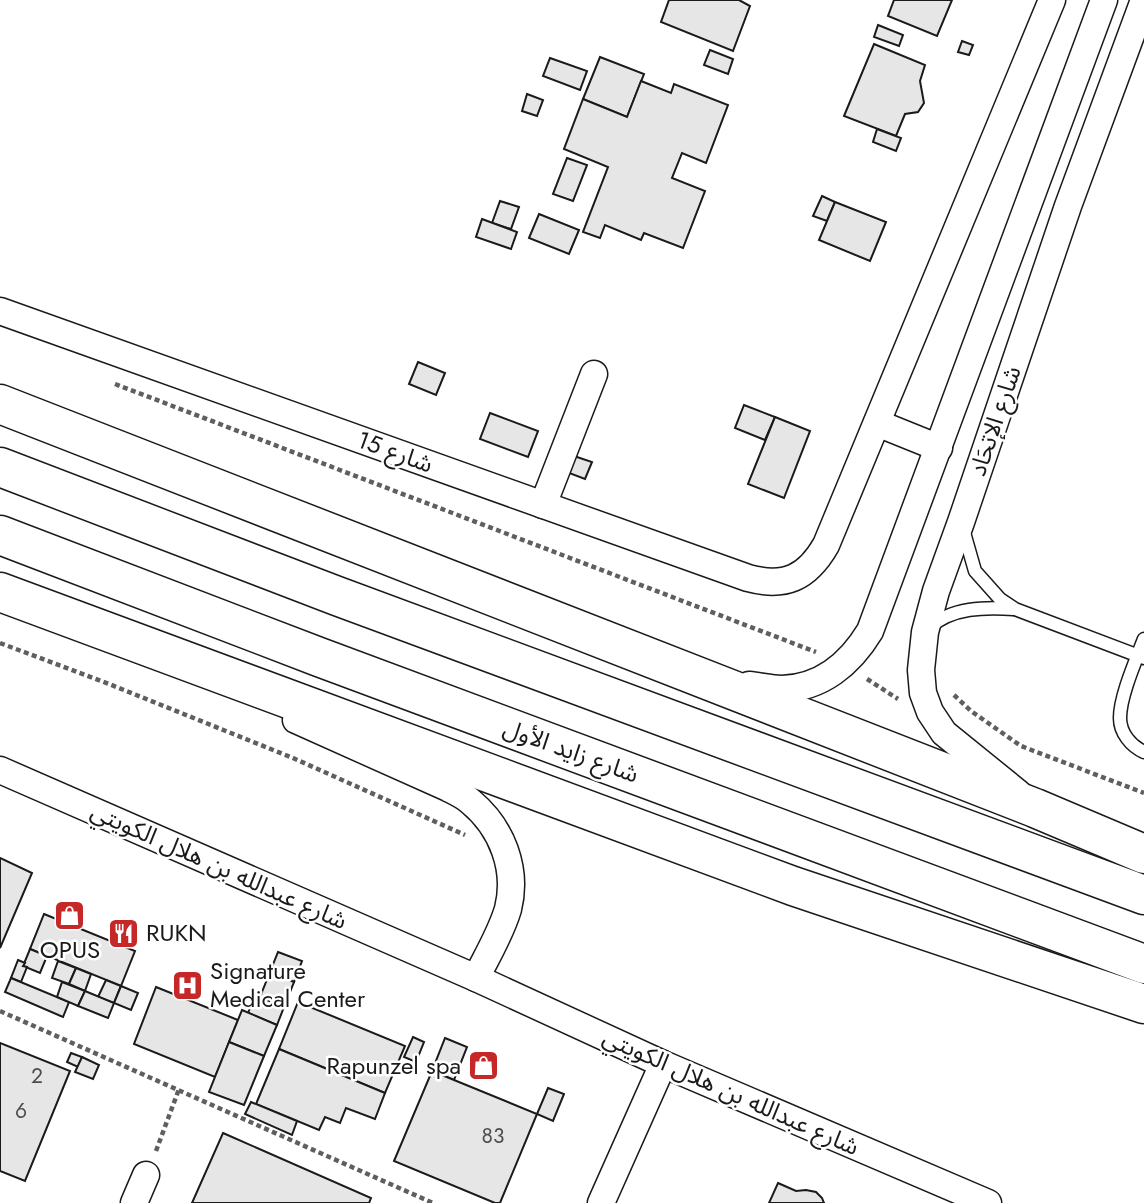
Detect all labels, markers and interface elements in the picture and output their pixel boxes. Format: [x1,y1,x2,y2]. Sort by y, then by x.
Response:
street label: شارع الإتحَاد [959,361,1030,481]
street label: شارع 15 [352,422,438,481]
street label: شارع زايد الأول [498,710,644,791]
street label: شارع عبدالله بن هلال الكويتي [85,793,353,939]
shop icon: OPUS [53,899,87,933]
place label: RUKN [146,915,207,950]
restaurant icon: RUKN [106,916,140,950]
place label: OPUS [40,932,100,967]
place label: Signature Medical Center [210,953,366,1016]
hospital icon: Signature Medical Center [170,968,204,1002]
street label: شارع عبدالله بن هلال الكويتي [597,1019,865,1165]
place label: Rapunzel spa [326,1048,461,1083]
shop icon: Rapunzel spa [467,1049,501,1083]
house number: 2 [31,1061,43,1091]
house number: 6 [15,1096,27,1126]
house number: 83 [482,1121,504,1151]

